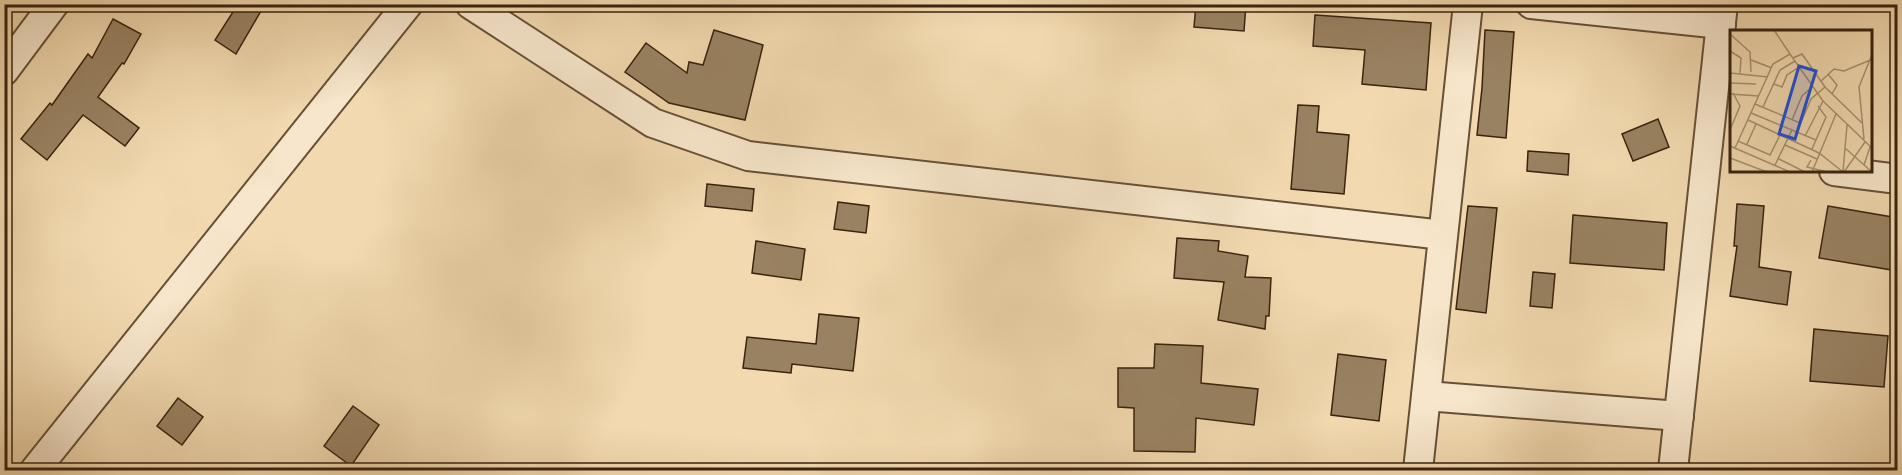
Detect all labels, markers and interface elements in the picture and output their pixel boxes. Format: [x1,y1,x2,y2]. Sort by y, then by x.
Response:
inset map [1730,30,1872,172]

